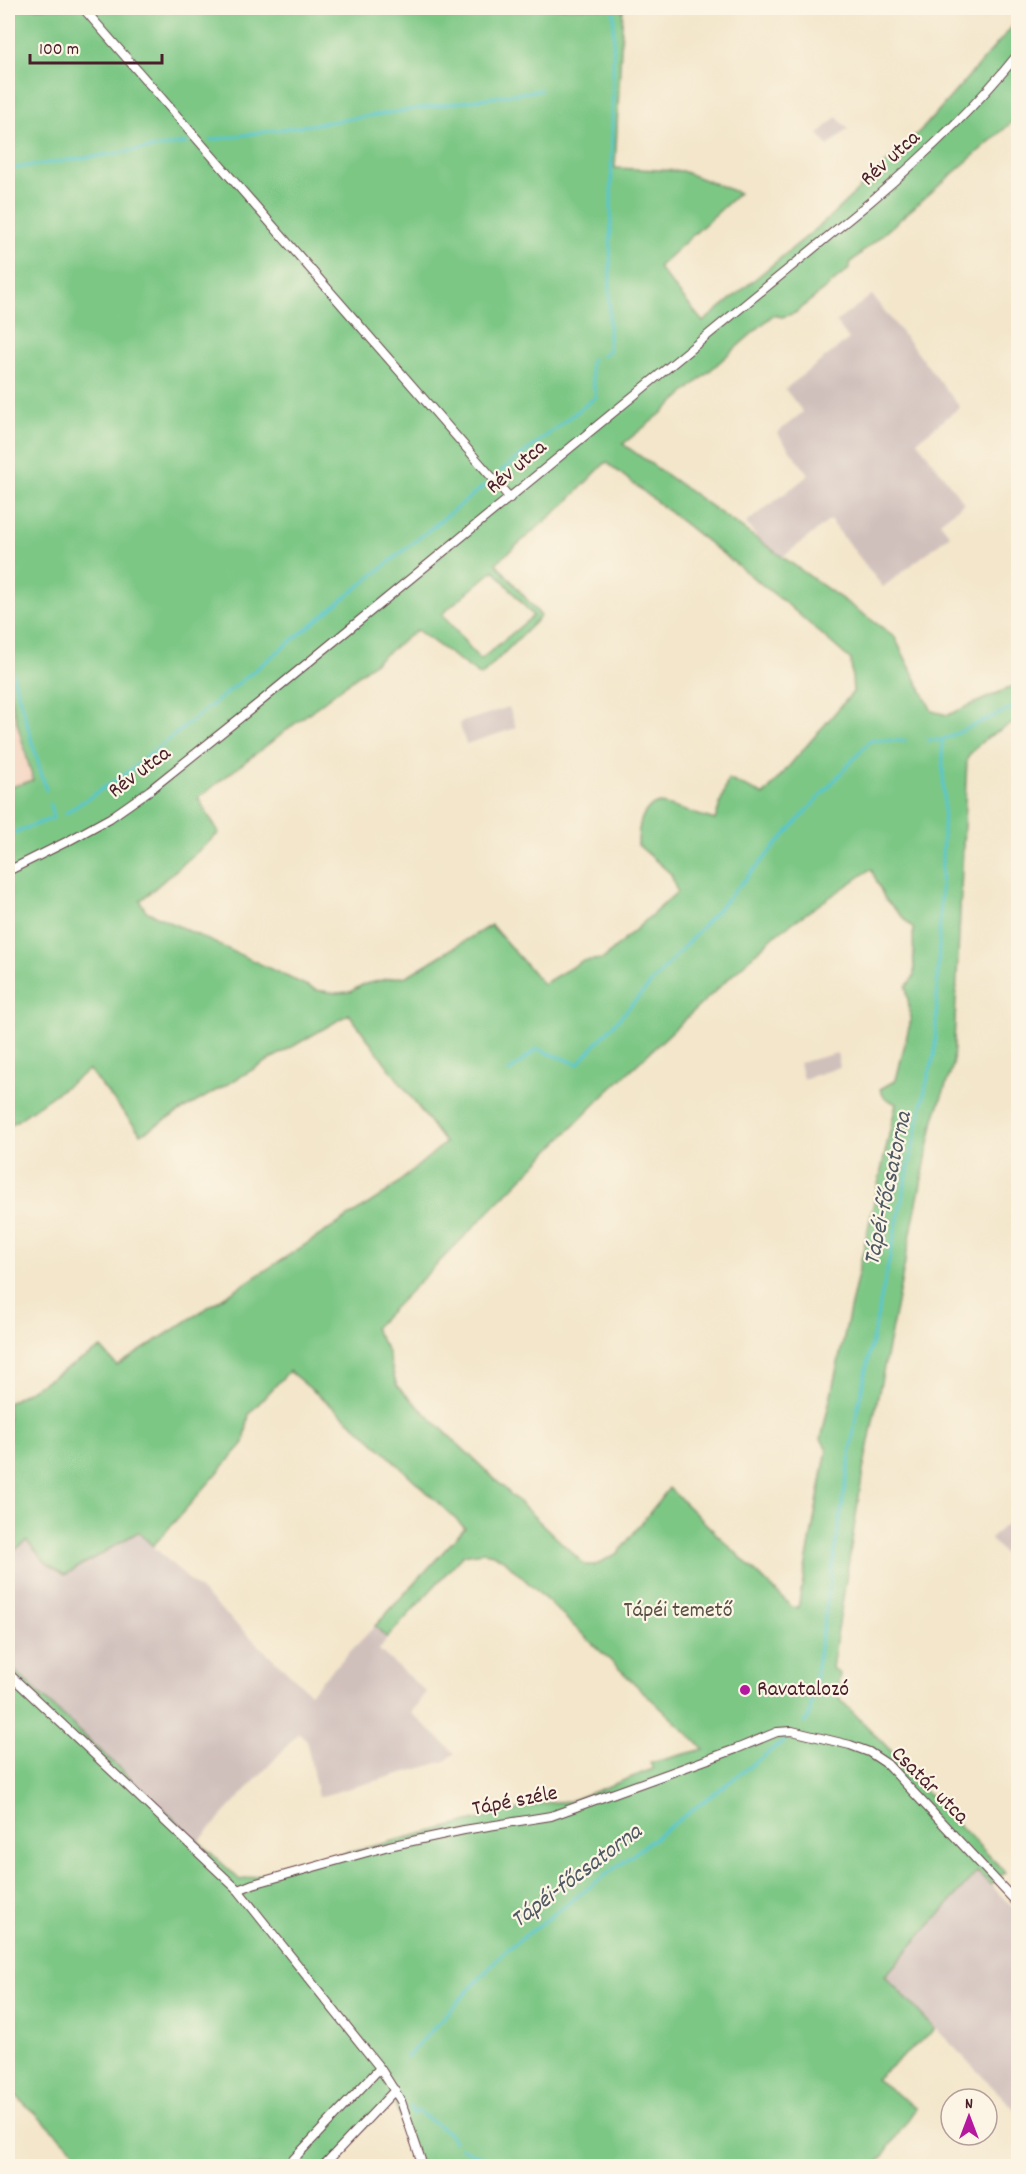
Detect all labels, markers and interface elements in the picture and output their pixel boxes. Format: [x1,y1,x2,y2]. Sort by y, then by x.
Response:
scale bar [30,27,162,65]
text: 100 m [39,38,79,63]
street label: Rév utca [854,123,928,194]
street label: Rév utca [480,433,555,503]
street label: Rév utca [102,739,178,807]
water label: Tápéi-főcsatorna [856,1107,922,1269]
park label: Tápéi temető [624,1596,733,1627]
place label: Ravatalozó [757,1675,849,1706]
marker: Ravatalozó [738,1683,752,1697]
street label: Csatár utca [883,1740,976,1833]
street label: Tápé széle [470,1779,560,1825]
water label: Tápéi-főcsatorna [504,1815,651,1938]
north arrow [939,2087,999,2147]
text: N [965,2093,973,2116]

